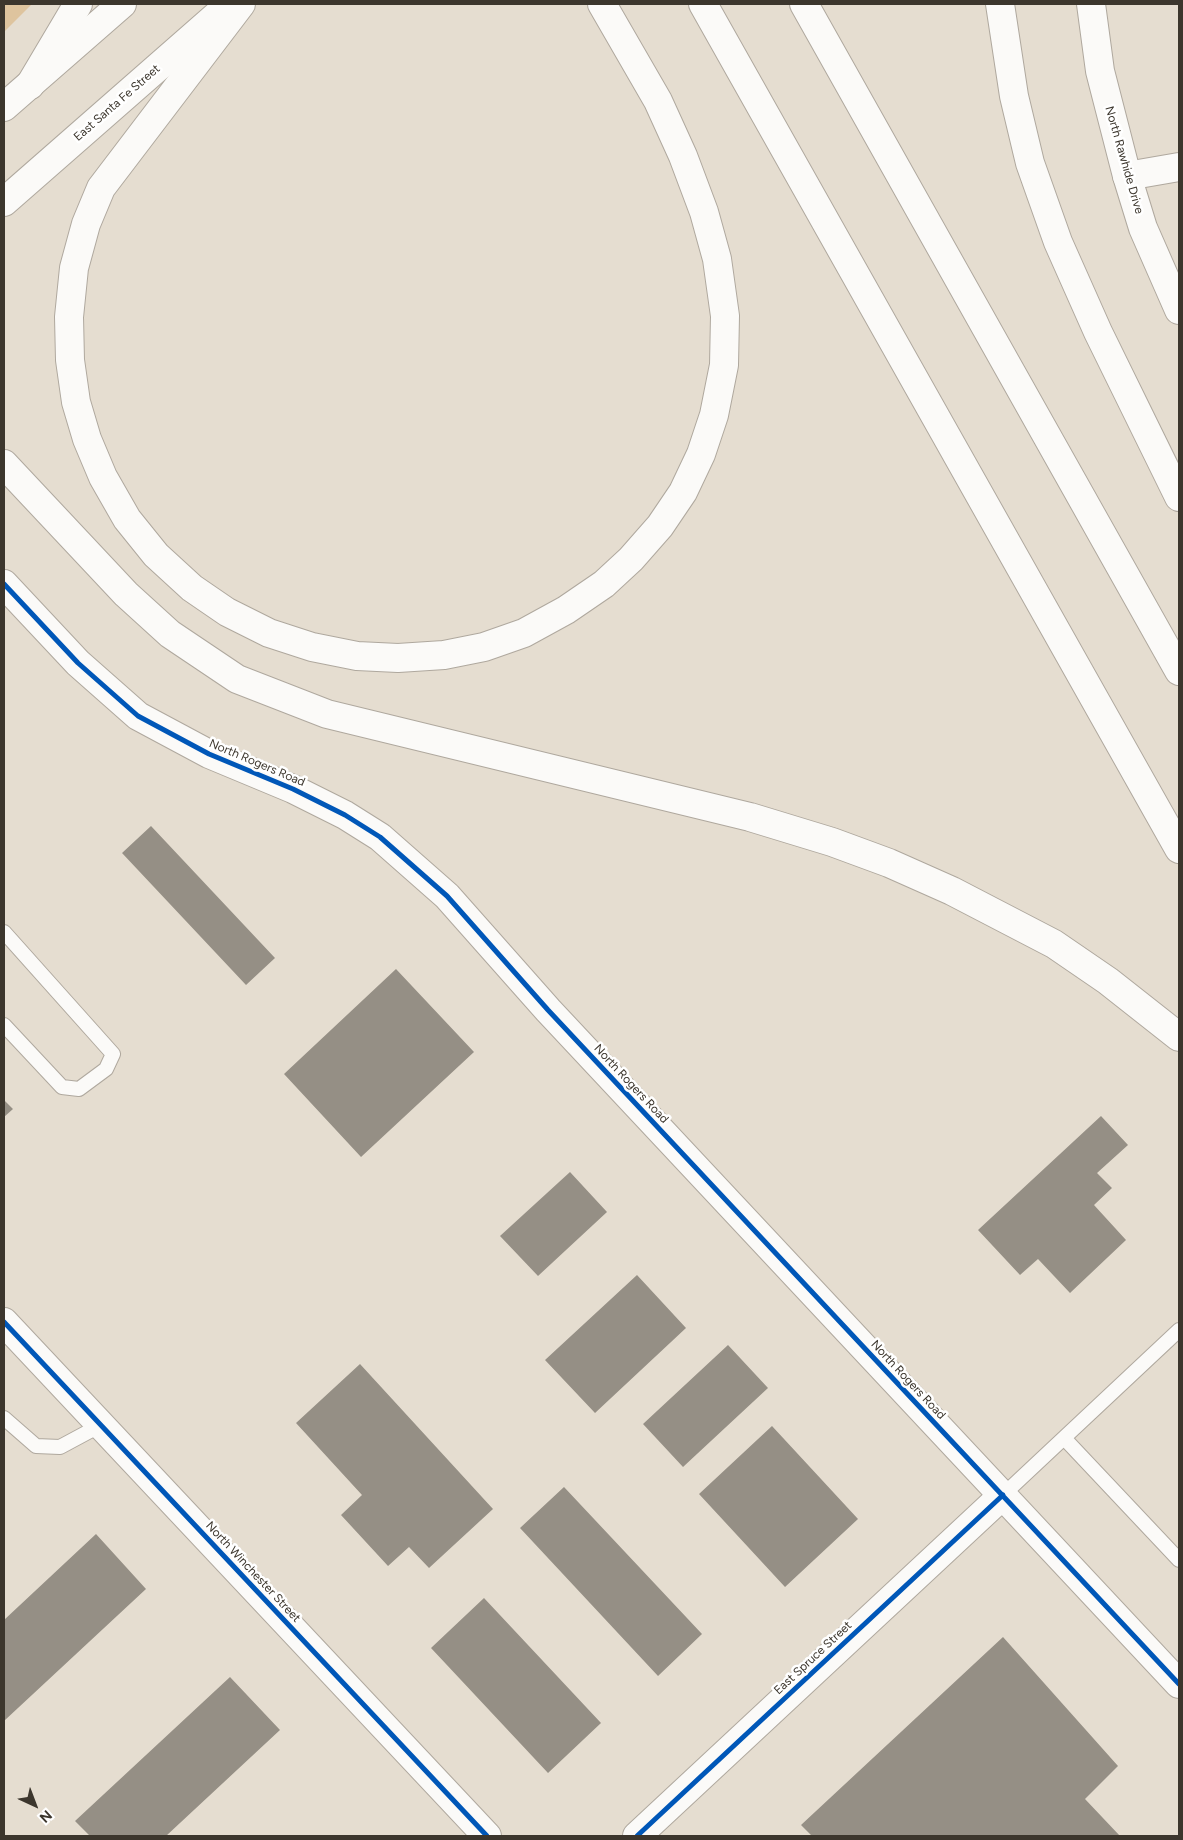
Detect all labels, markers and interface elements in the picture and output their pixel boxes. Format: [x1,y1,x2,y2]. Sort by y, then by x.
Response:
street label: East Santa Fe Street [71,62,163,144]
street label: North Rawhide Drive [1102,105,1146,215]
street label: North Rogers Road [207,736,307,790]
street label: North Rogers Road [591,1041,671,1127]
street label: North Rogers Road [868,1337,948,1423]
street label: North Winchester Street [203,1519,303,1625]
street label: East Spruce Street [771,1618,855,1698]
north arrow [10,1780,60,1830]
text: N [36,1806,55,1826]

